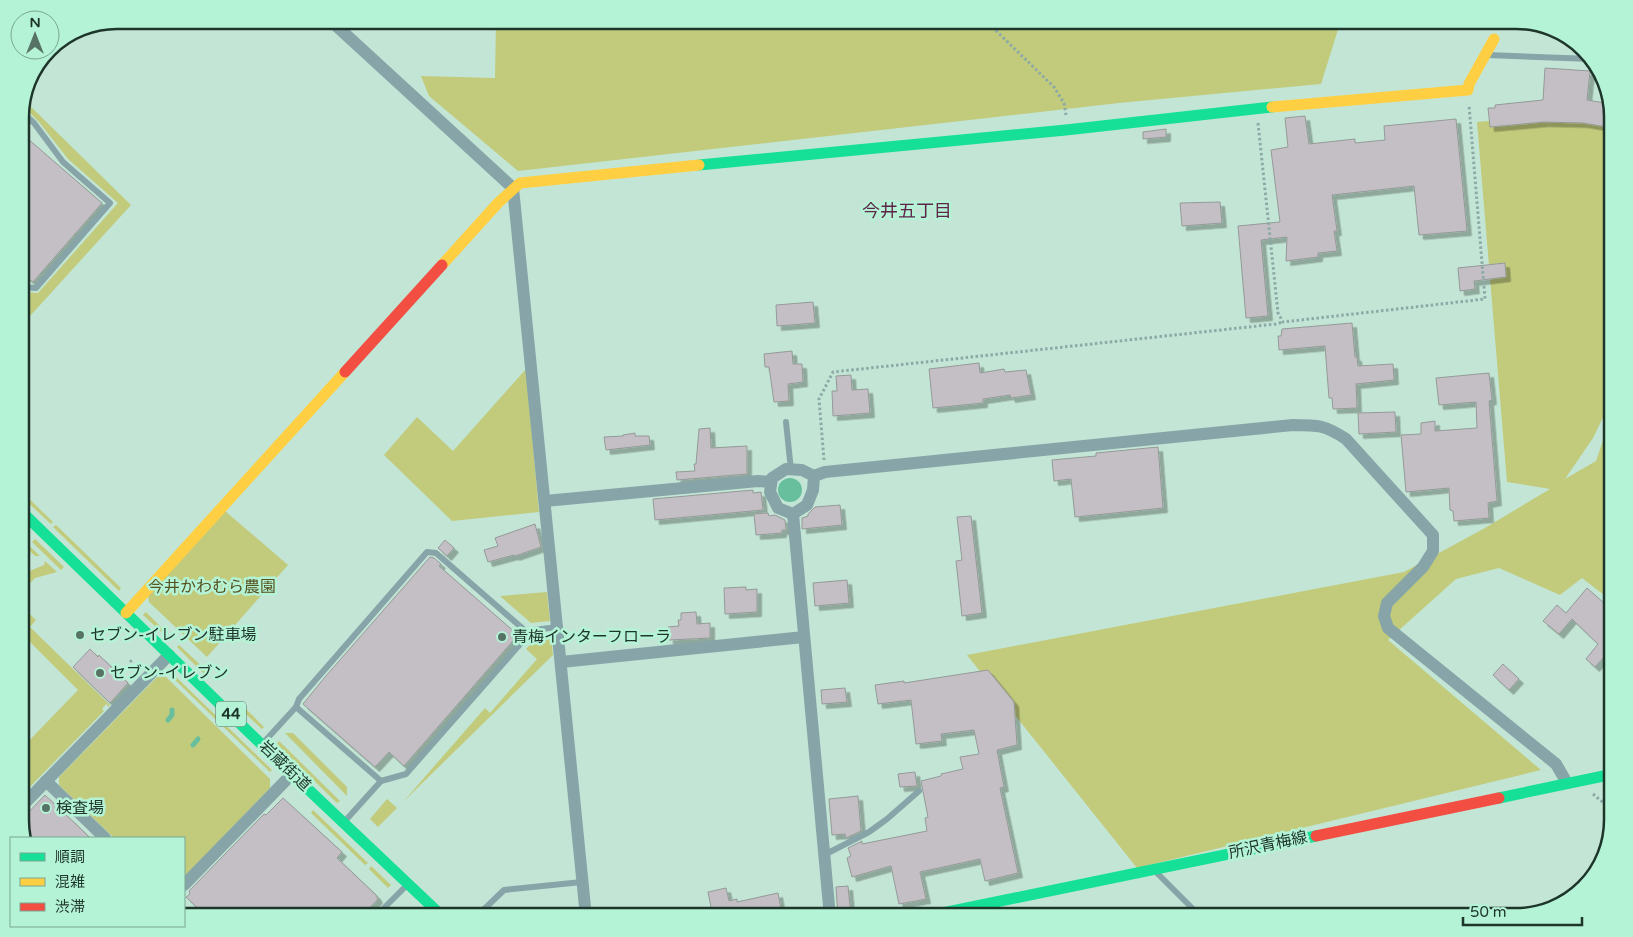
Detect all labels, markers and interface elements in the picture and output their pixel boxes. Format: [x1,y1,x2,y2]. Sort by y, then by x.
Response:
north arrow [10,10,60,60]
text: N [29,14,41,31]
district label: 今井五丁目 [862,200,952,222]
park label: 今井かわむら農園 [148,577,276,597]
place label: セブン-イレブン駐車場 [90,625,257,645]
place label: 青梅インターフローラ [512,627,671,647]
marker: セブン-イレブン駐車場 [74,629,86,641]
marker: 青梅インターフローラ [496,631,508,643]
place label: セブン-イレブン [110,663,229,683]
marker: セブン-イレブン [94,667,106,679]
road number: 44 [216,702,246,726]
street label: 岩蔵街道 [255,737,315,795]
place label: 検査場 [56,798,104,818]
marker: 検査場 [40,802,52,814]
street label: 所沢青梅線 [1227,827,1309,863]
legend [10,837,185,927]
text: 順調 [55,848,85,866]
text: 混雑 [55,873,85,891]
scale bar [1463,894,1582,926]
text: 渋滞 [55,898,85,916]
text: 50 m [1470,903,1507,921]

